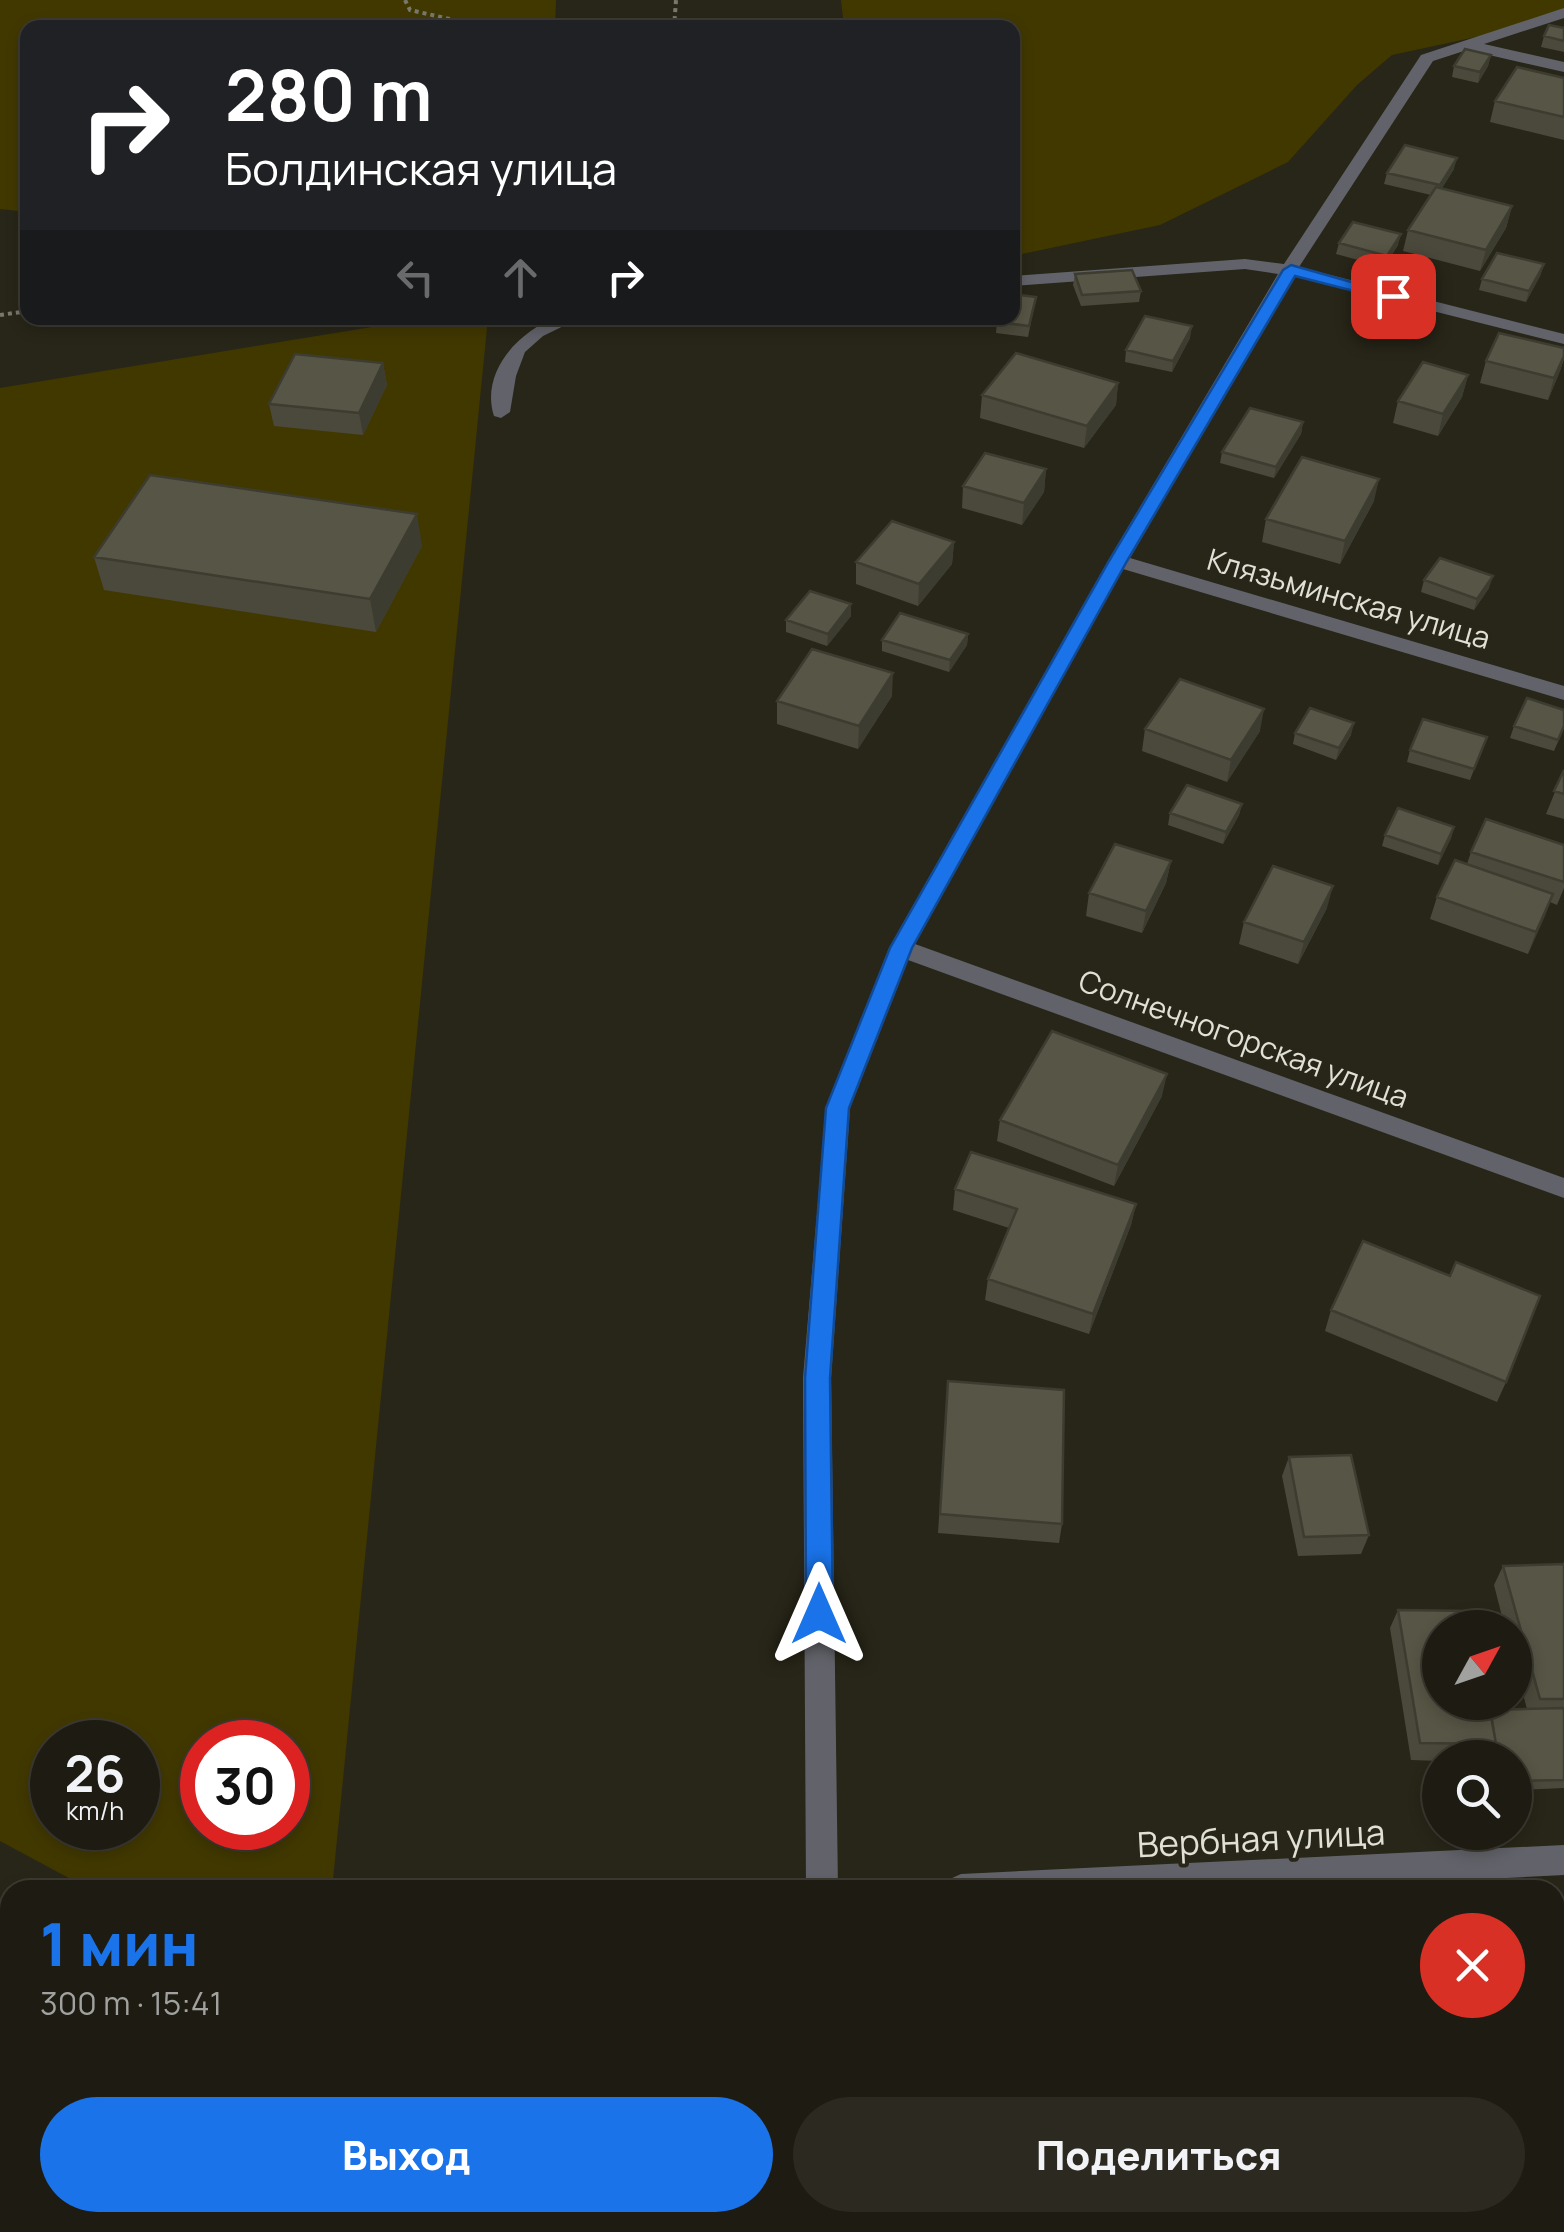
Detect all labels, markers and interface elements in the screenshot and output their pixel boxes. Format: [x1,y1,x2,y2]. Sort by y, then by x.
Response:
text: 280 m [225,46,433,142]
icon: right [60,60,190,190]
text: Болдинская улица [225,137,617,199]
icon: left [388,250,443,305]
icon: ahead [493,250,548,305]
icon: right [598,250,653,305]
pin [1351,254,1436,339]
icon: arrive [1366,269,1421,324]
street label: Клязьминская улица [1203,538,1495,658]
street label: Солнечногорская улица [1073,959,1415,1117]
position arrow [767,1562,871,1666]
north arrow [1422,1610,1532,1720]
map controls [1422,1610,1532,1850]
speed limit sign: 30 [180,1720,310,1850]
text: 26 [65,1739,125,1807]
button: search [1422,1740,1532,1850]
text: km/h [66,1793,124,1828]
street label: Вербная улица [1136,1808,1386,1868]
text: 1 мин [40,1902,199,1984]
button: close [1420,1913,1525,2018]
text: 300 m · 15:41 [40,1981,222,2025]
button: Выход [40,2097,773,2212]
button: Поделиться [793,2097,1525,2212]

